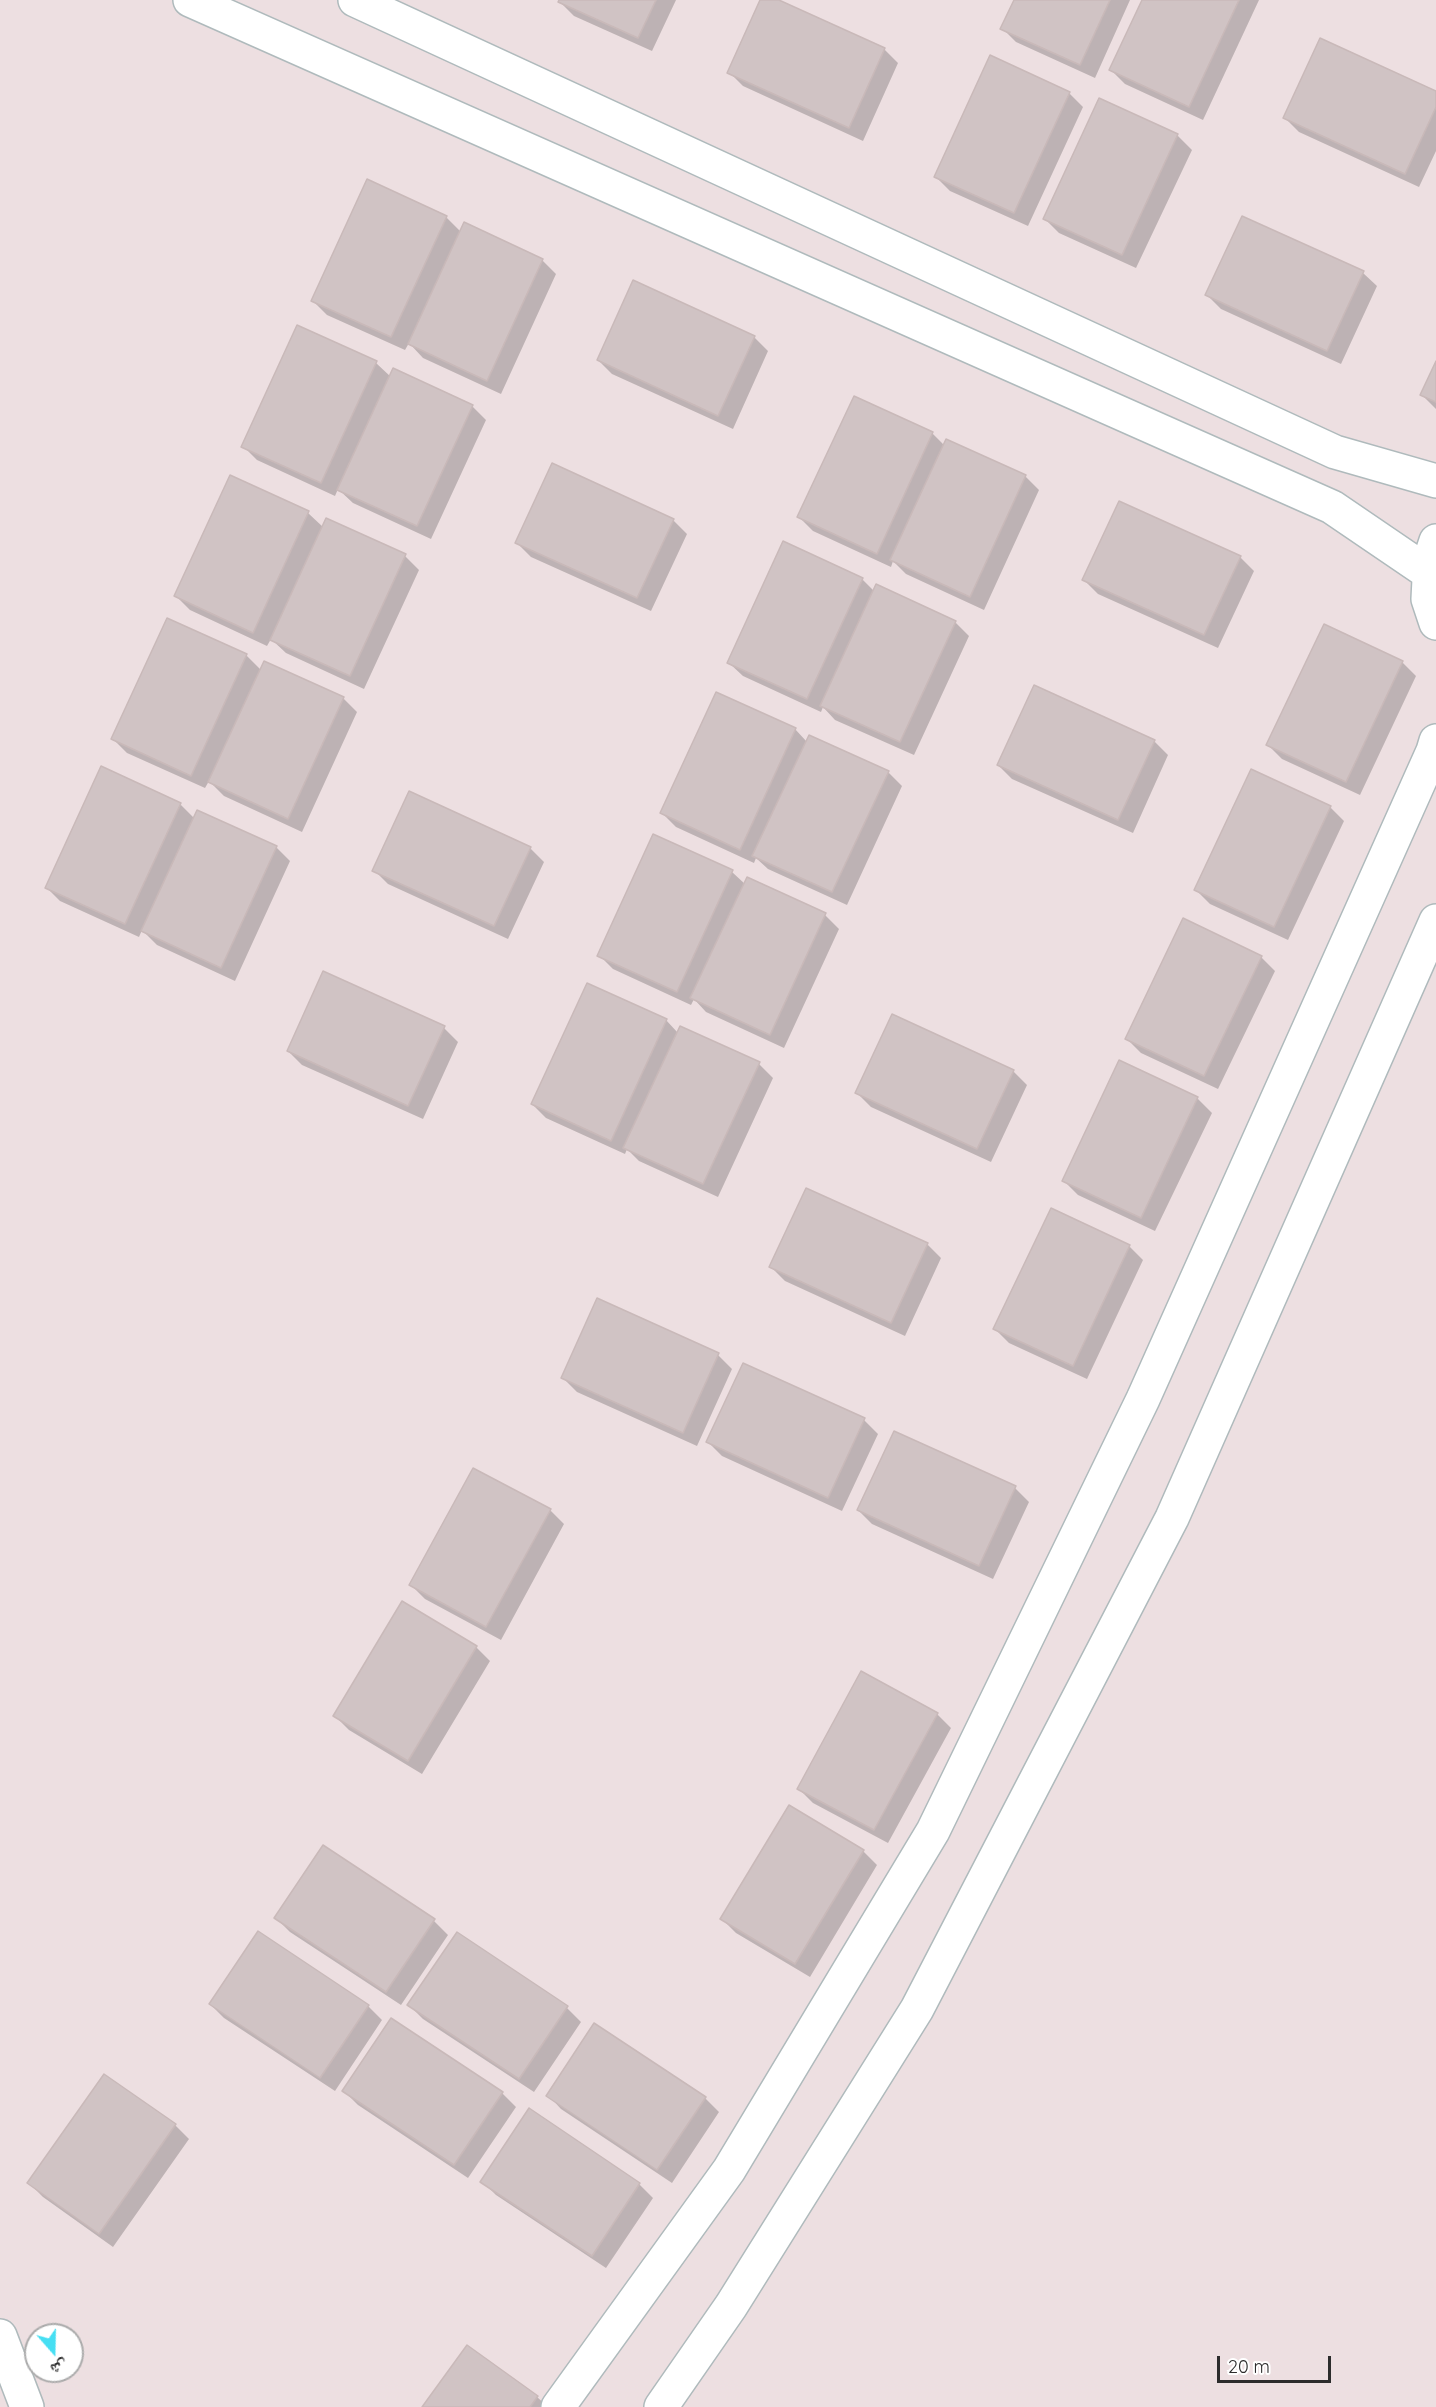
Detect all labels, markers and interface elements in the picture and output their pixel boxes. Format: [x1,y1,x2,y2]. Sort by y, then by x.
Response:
north arrow [24,2323,84,2383]
scale bar [1220,2344,1334,2382]
text: 20 m [1228,2355,1270,2378]
text: ش [48,2356,71,2380]

